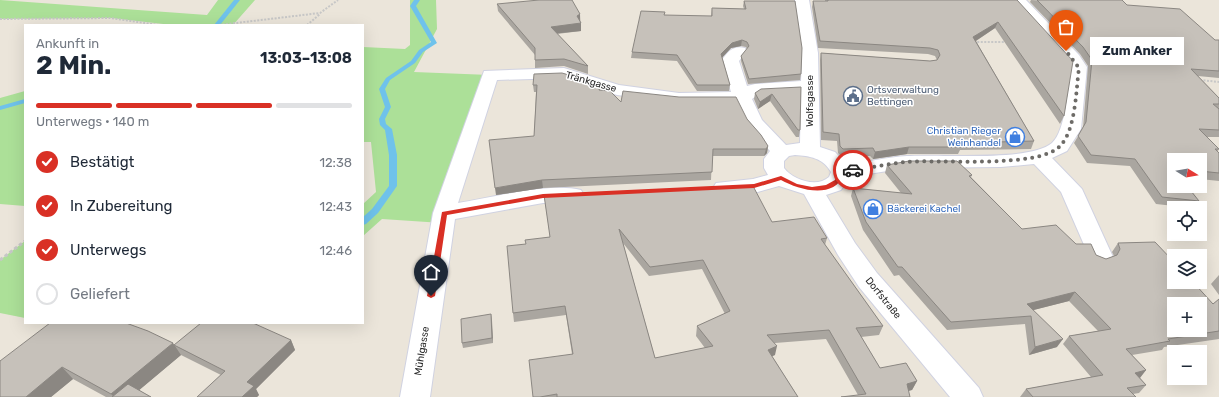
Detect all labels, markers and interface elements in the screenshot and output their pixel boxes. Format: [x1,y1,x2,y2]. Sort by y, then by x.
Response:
pin [1049,10,1083,51]
icon: bag [1055,16,1077,38]
text: Ankunft in [36,36,99,51]
callout: Zum Anker [1090,37,1184,65]
text: Zum Anker [1102,43,1172,58]
text: 13:03–13:08 [260,49,352,67]
text: 2 Min. [36,50,112,81]
street label: Tränkgasse [564,69,618,95]
street label: Wolfsgasse [804,74,816,127]
place label: Ortsverwaltung Bettingen [867,84,939,108]
public building icon: Ortsverwaltung Bettingen [842,85,864,107]
text: Unterwegs · 140 m [36,114,149,129]
place label: Christian Rieger Weinhandel [927,125,1001,149]
shop icon: Christian Rieger Weinhandel [1004,126,1026,148]
courier [833,150,873,190]
icon: check [36,151,58,173]
text: Bestätigt [70,153,134,171]
north arrow [1167,153,1207,193]
map controls [1167,153,1207,385]
text: 12:38 [319,155,352,170]
icon: car [842,159,864,181]
icon: check [36,195,58,217]
text: In Zubereitung [70,197,173,215]
shop icon: Bäckerei Kachel [862,198,884,220]
text: 12:43 [320,199,352,214]
button: locate [1167,201,1207,241]
place label: Bäckerei Kachel [887,203,961,215]
icon: check [36,239,58,261]
text: Unterwegs [70,241,146,259]
text: 12:46 [320,243,352,258]
button: layers [1167,249,1207,289]
pin [414,255,448,296]
icon: home [420,261,442,283]
street label: Dorfstraße [863,275,904,322]
text: Geliefert [70,285,130,303]
button: + [1167,297,1207,337]
street label: Mühlgasse [412,325,432,377]
button: − [1167,345,1207,385]

